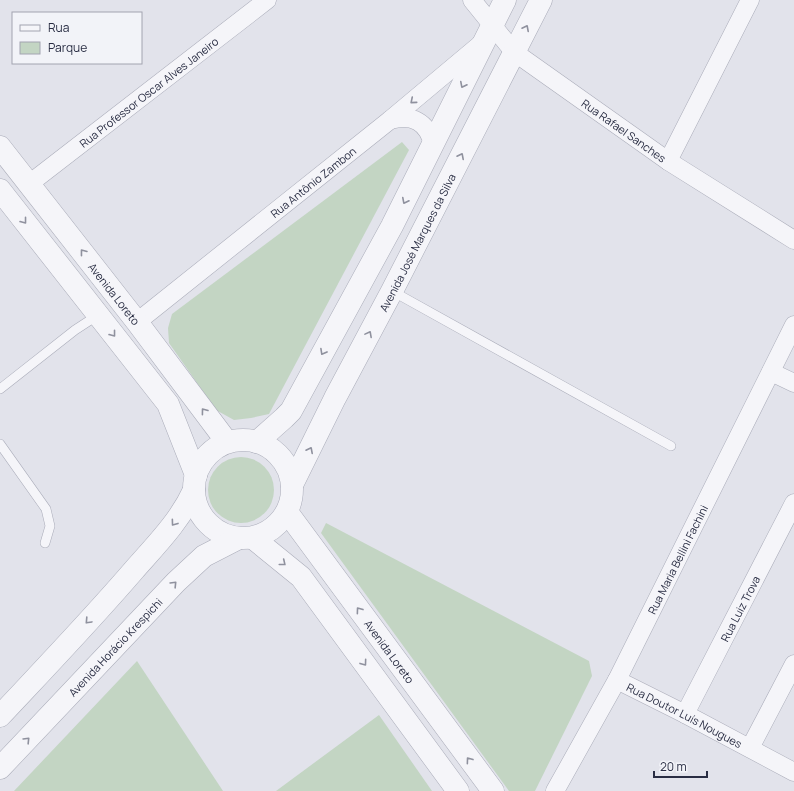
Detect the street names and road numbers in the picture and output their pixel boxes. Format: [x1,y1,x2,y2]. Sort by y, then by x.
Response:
street label: Rua Professor Oscar Alves Janeiro [76,33,221,150]
street label: Rua Rafael Sanches [579,95,670,165]
street label: Rua Antônio Zambon [267,143,359,220]
street label: Avenida José Marques da Silva [375,171,459,314]
street label: Avenida Loreto [86,259,144,328]
street label: Rua Maria Bellini Fachini [644,502,711,616]
street label: Rua Luiz Trova [716,573,763,644]
street label: Avenida Horácio Krespichi [65,594,165,699]
street label: Avenida Loreto [361,616,418,686]
street label: Rua Doutor Luís Nougues [624,679,745,751]

